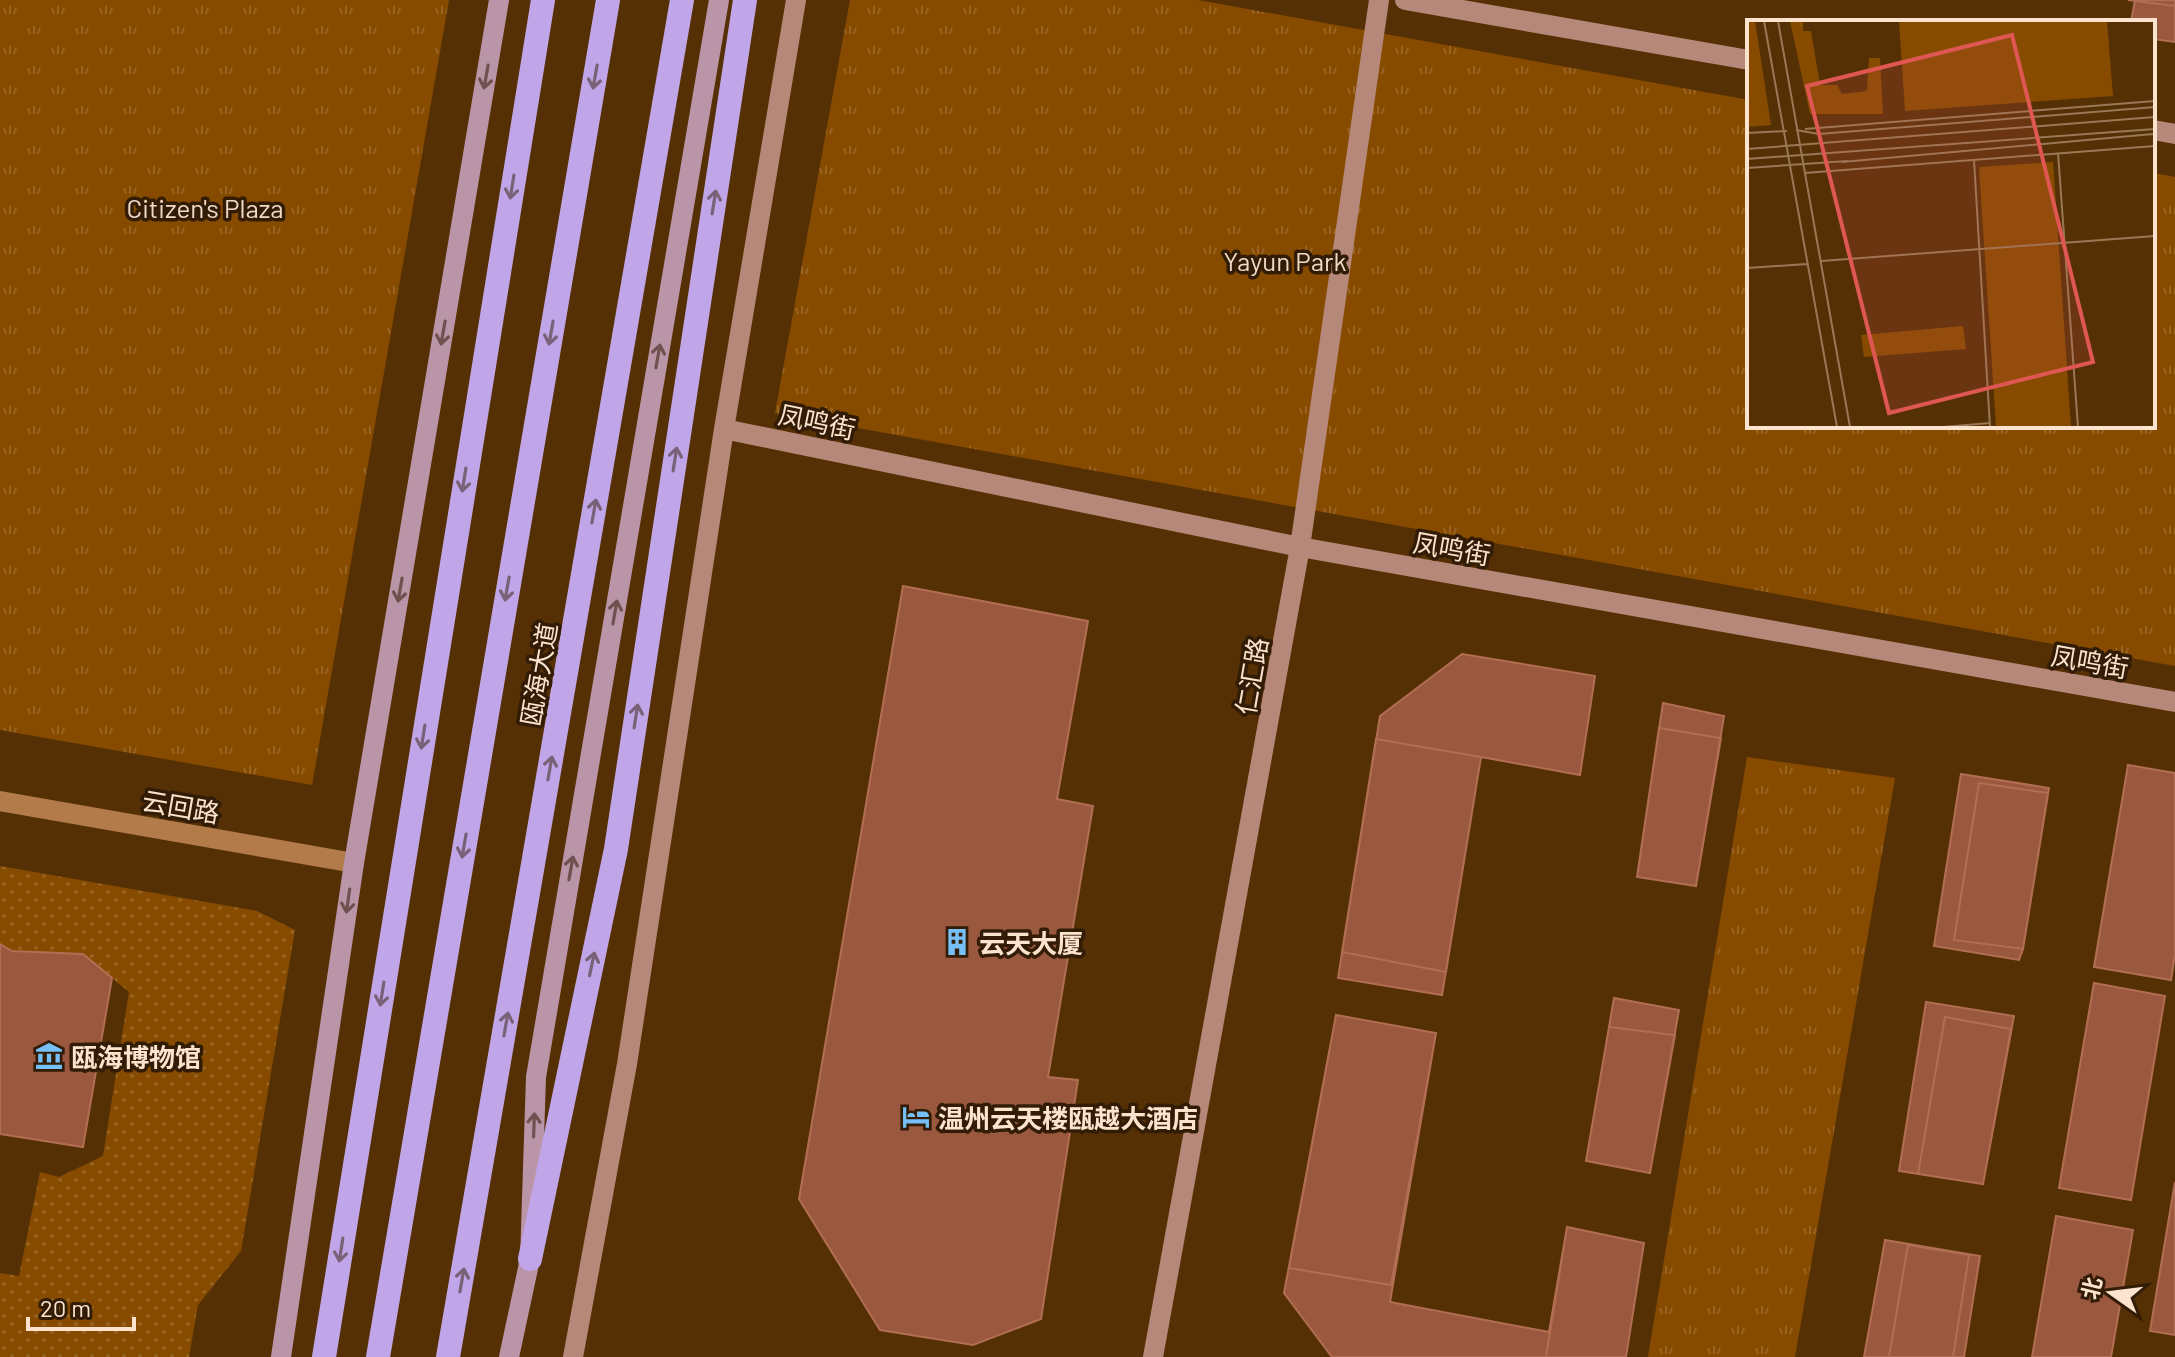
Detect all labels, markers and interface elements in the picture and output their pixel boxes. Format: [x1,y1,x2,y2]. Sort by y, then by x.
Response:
inset map [1747,20,2155,428]
one-way arrow [478,64,493,89]
one-way arrow [587,64,602,89]
one-way arrow [504,174,519,200]
one-way arrow [708,190,723,215]
park label: Citizen's Plaza [126,192,284,223]
park label: Yayun Park [1224,245,1346,276]
one-way arrow [435,320,450,345]
one-way arrow [543,320,558,345]
one-way arrow [652,343,667,369]
street label: 凤鸣街 [776,398,858,444]
one-way arrow [668,447,683,472]
one-way arrow [456,467,471,492]
one-way arrow [588,499,603,525]
street label: 凤鸣街 [1411,526,1493,570]
one-way arrow [392,576,407,602]
one-way arrow [499,576,514,602]
one-way arrow [608,600,623,625]
street label: 瓯海大道 [514,620,562,728]
street label: 仁汇路 [1229,635,1273,717]
street label: 凤鸣街 [2049,639,2131,683]
one-way arrow [629,704,644,729]
one-way arrow [415,724,430,749]
one-way arrow [543,756,558,781]
street label: 云回路 [140,784,222,828]
one-way arrow [455,833,470,858]
one-way arrow [565,856,580,881]
one-way arrow [340,888,355,914]
building icon: 云天大厦 [942,927,972,957]
place label: 云天大厦 [979,927,1083,958]
one-way arrow [585,951,600,977]
one-way arrow [374,980,389,1006]
one-way arrow [499,1012,514,1037]
museum icon: 瓯海博物馆 [34,1041,64,1071]
place label: 瓯海博物馆 [71,1041,201,1072]
hotel icon: 温州云天楼瓯越大酒店 [901,1102,931,1132]
place label: 温州云天楼瓯越大酒店 [938,1102,1198,1133]
one-way arrow [527,1112,542,1139]
one-way arrow [333,1237,348,1263]
north arrow [2071,1253,2151,1333]
one-way arrow [455,1268,470,1293]
text: 北 [2075,1274,2106,1302]
scale bar [28,1281,134,1331]
text: 20 m [40,1293,91,1322]

